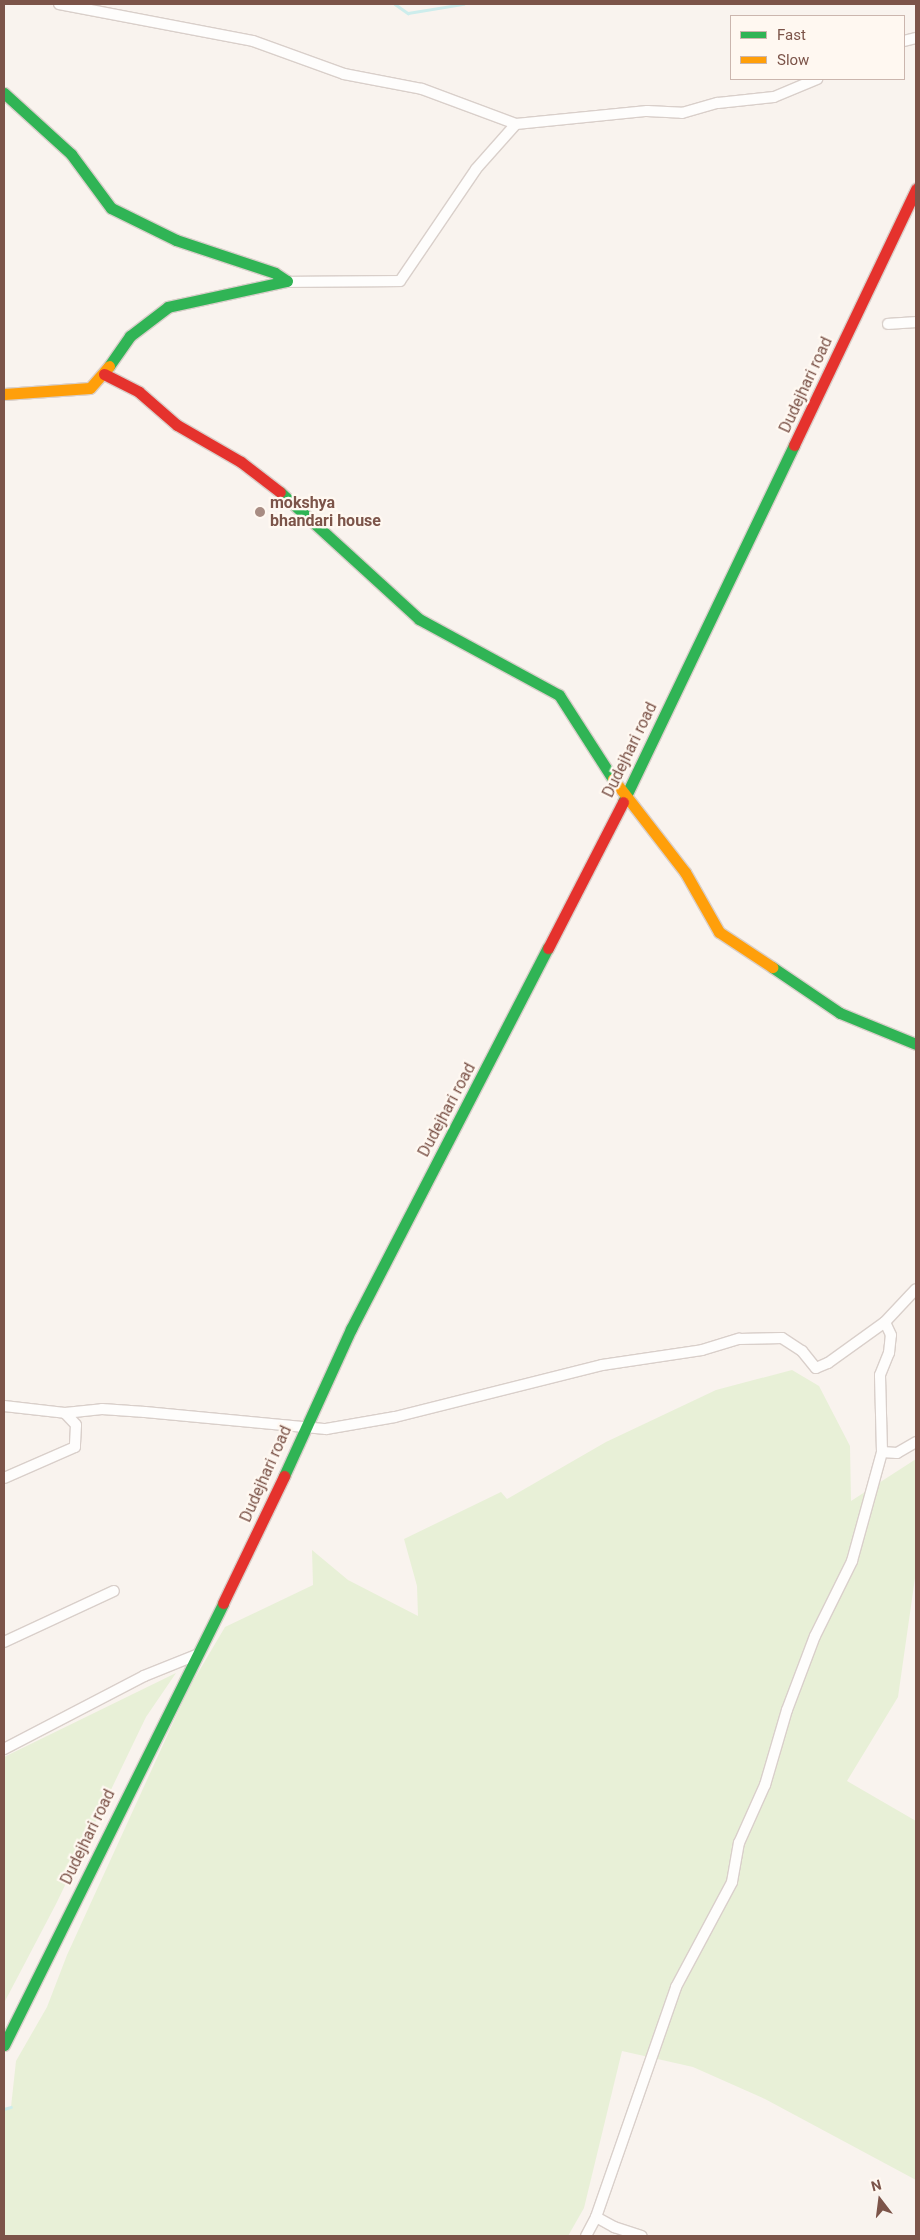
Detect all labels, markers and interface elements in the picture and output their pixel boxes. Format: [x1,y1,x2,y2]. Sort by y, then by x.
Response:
legend [730,15,905,80]
text: Fast [777,26,806,44]
text: Slow [777,51,809,69]
street label: Dudejhari road [775,334,837,436]
place label: mokshya bhandari house [270,493,381,531]
marker: mokshya bhandari house [254,506,266,518]
street label: Dudejhari road [599,699,661,801]
street label: Dudejhari road [414,1060,480,1160]
street label: Dudejhari road [236,1423,296,1525]
street label: Dudejhari road [57,1786,119,1888]
north arrow [855,2175,905,2225]
text: N [869,2177,883,2195]

